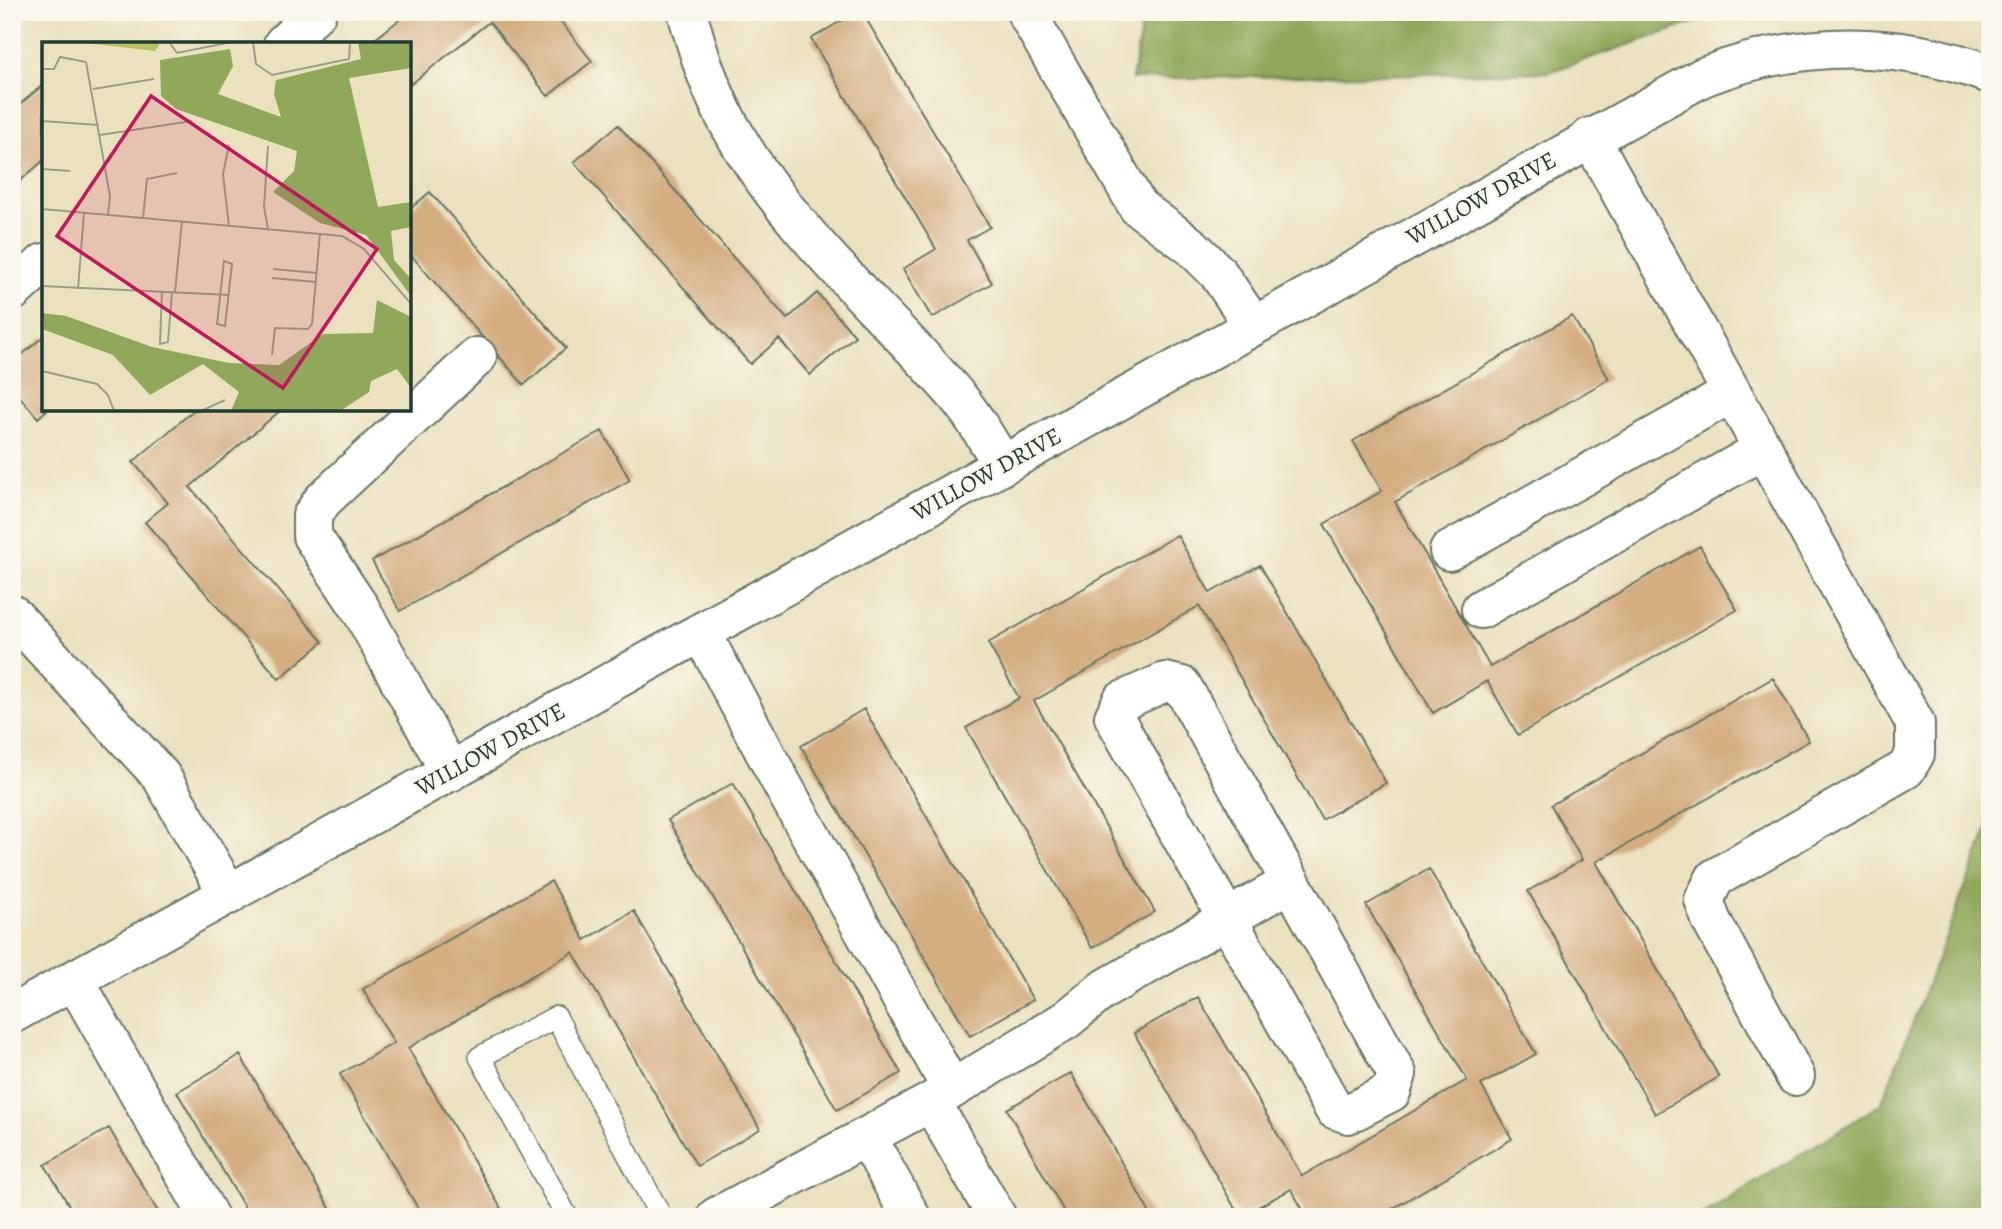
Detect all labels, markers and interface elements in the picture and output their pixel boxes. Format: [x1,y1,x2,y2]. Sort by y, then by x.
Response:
inset map [42,42,411,411]
street label: WILLOW DRIVE [1399,144,1562,253]
street label: WILLOW DRIVE [904,420,1067,529]
street label: WILLOW DRIVE [408,695,571,804]

